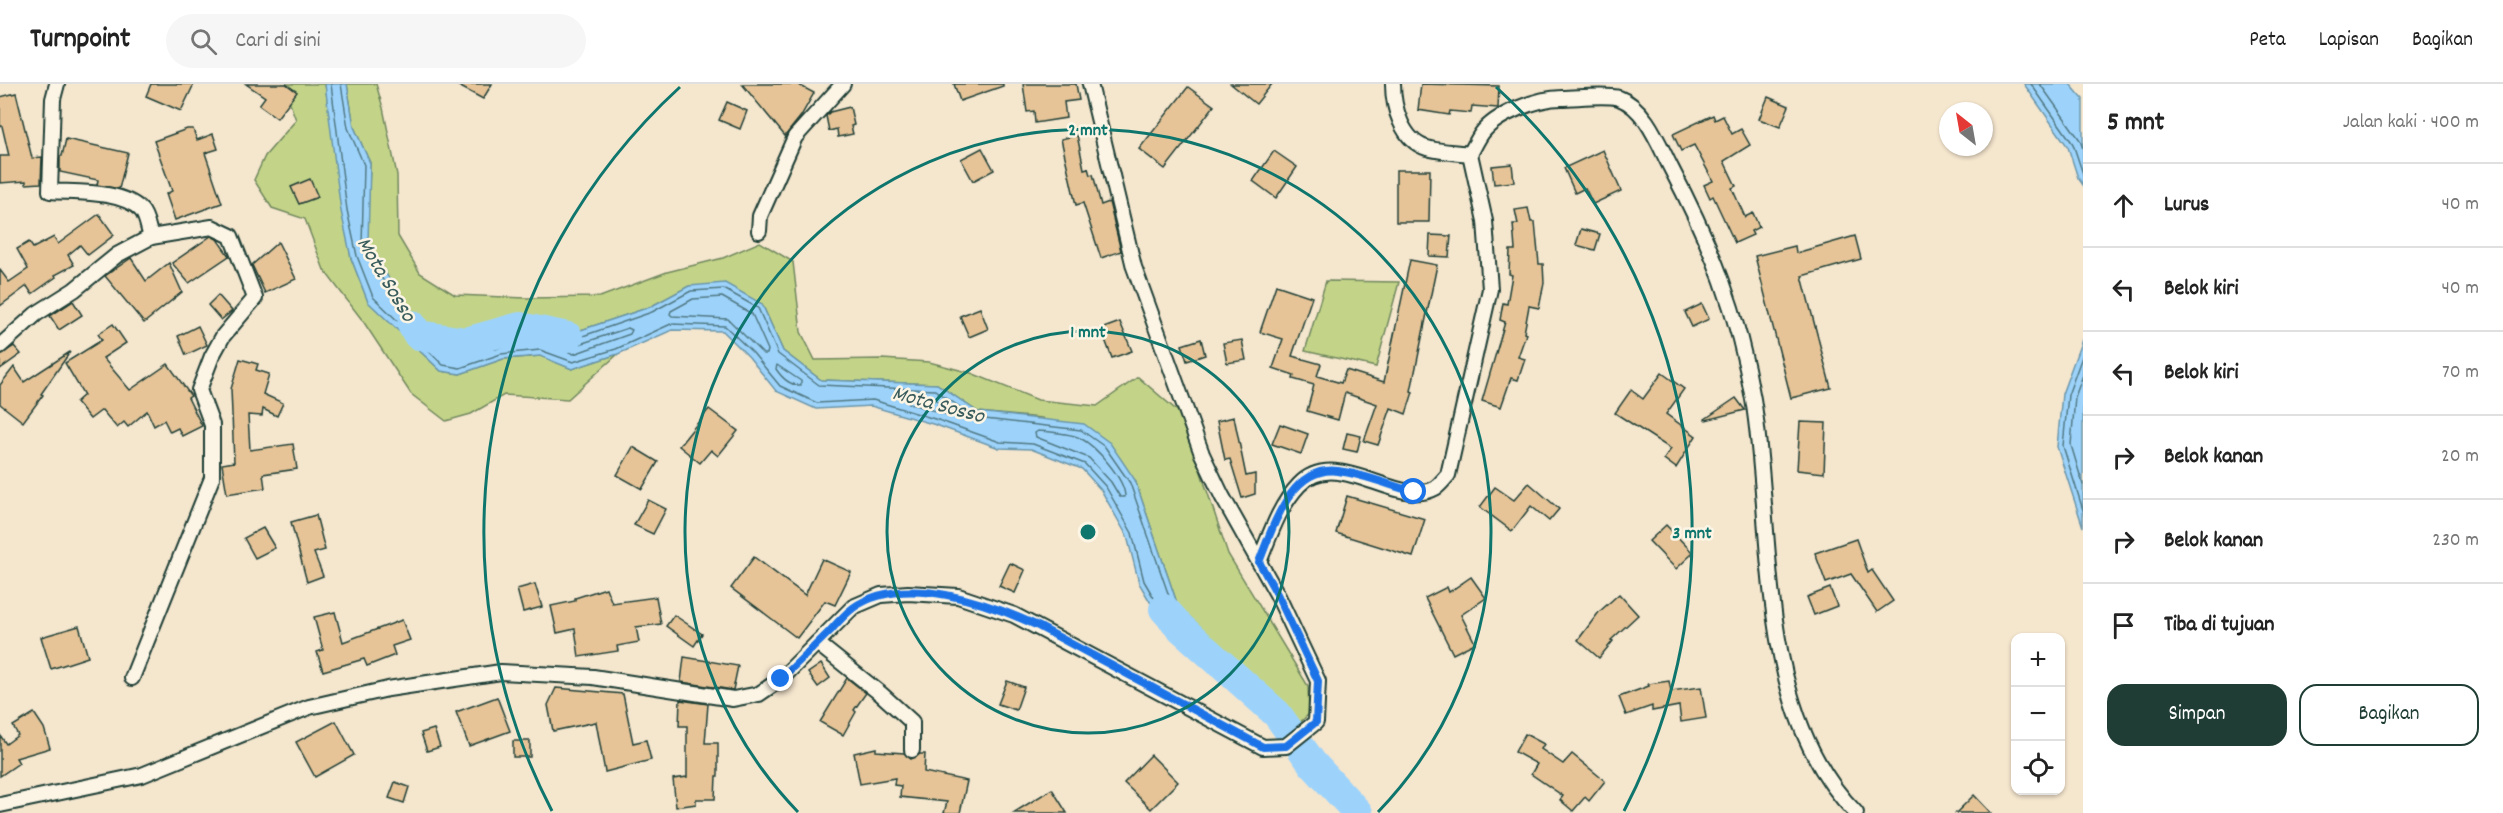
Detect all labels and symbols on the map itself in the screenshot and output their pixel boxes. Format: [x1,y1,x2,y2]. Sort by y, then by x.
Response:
north arrow [1939,102,1993,156]
text: 2 mnt [1068,119,1108,144]
water label: Mota Sosso [348,232,423,329]
text: 1 mnt [1070,321,1106,346]
water label: Mota Sosso [889,379,989,433]
route start [1400,478,1426,504]
centre of rings [1078,522,1098,542]
text: 3 mnt [1672,522,1712,547]
route end [767,665,793,691]

